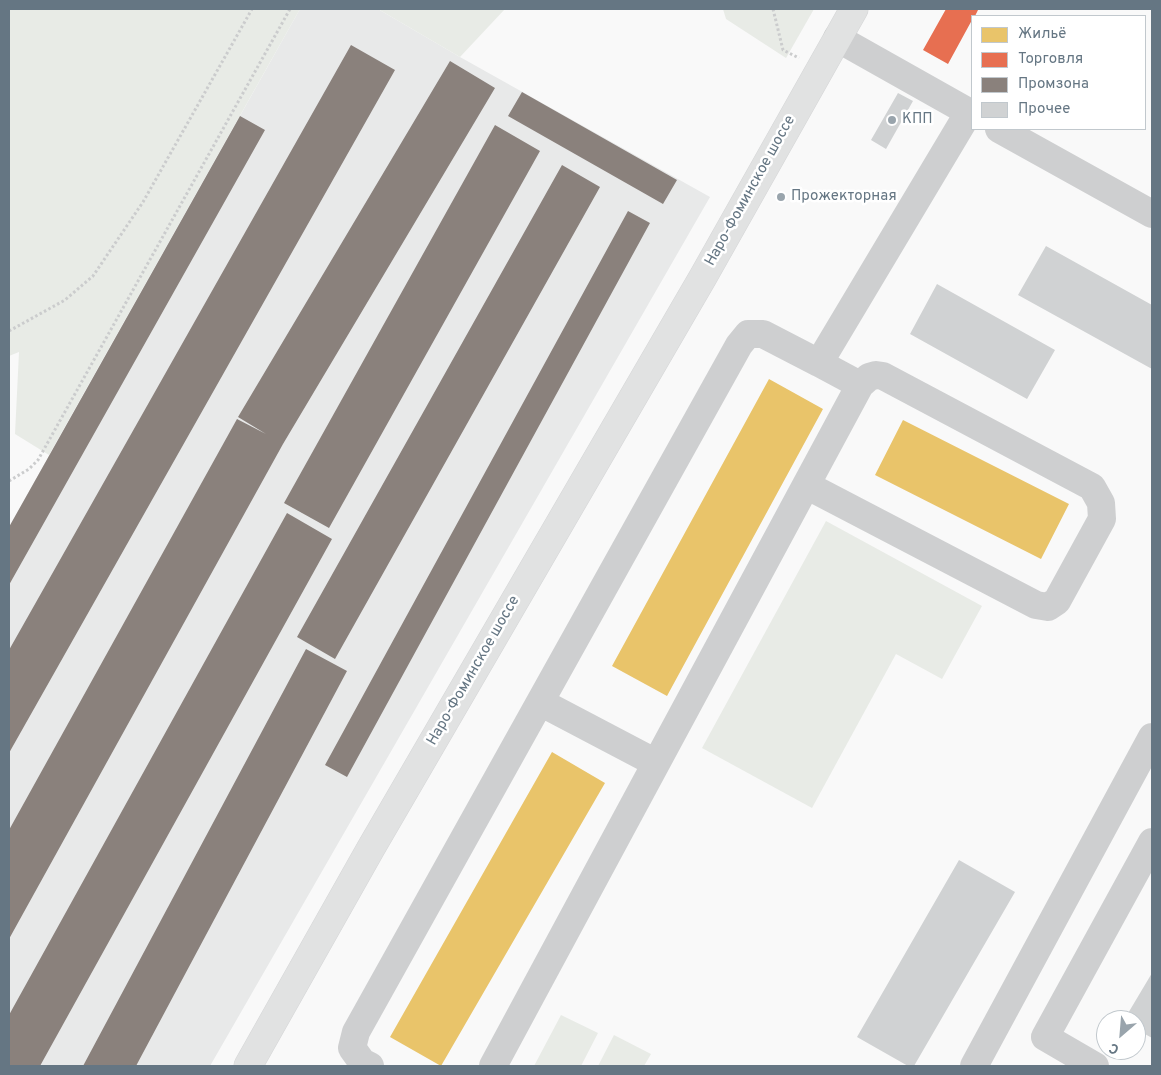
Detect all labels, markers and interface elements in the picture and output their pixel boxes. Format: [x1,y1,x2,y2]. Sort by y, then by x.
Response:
legend [971,15,1146,130]
text: Жильё [1018,25,1066,44]
text: Торговля [1018,50,1083,69]
text: Промзона [1018,75,1089,94]
text: Прочее [1018,100,1070,119]
place label: КПП [902,111,933,129]
street label: Наро-Фоминское шоссе [702,113,800,269]
marker: КПП [886,114,898,126]
place label: Прожекторная [791,188,897,206]
marker: Прожекторная [775,191,787,203]
street label: Наро-Фоминское шоссе [424,593,524,749]
north arrow [1096,1010,1146,1060]
text: С [1107,1038,1122,1058]

